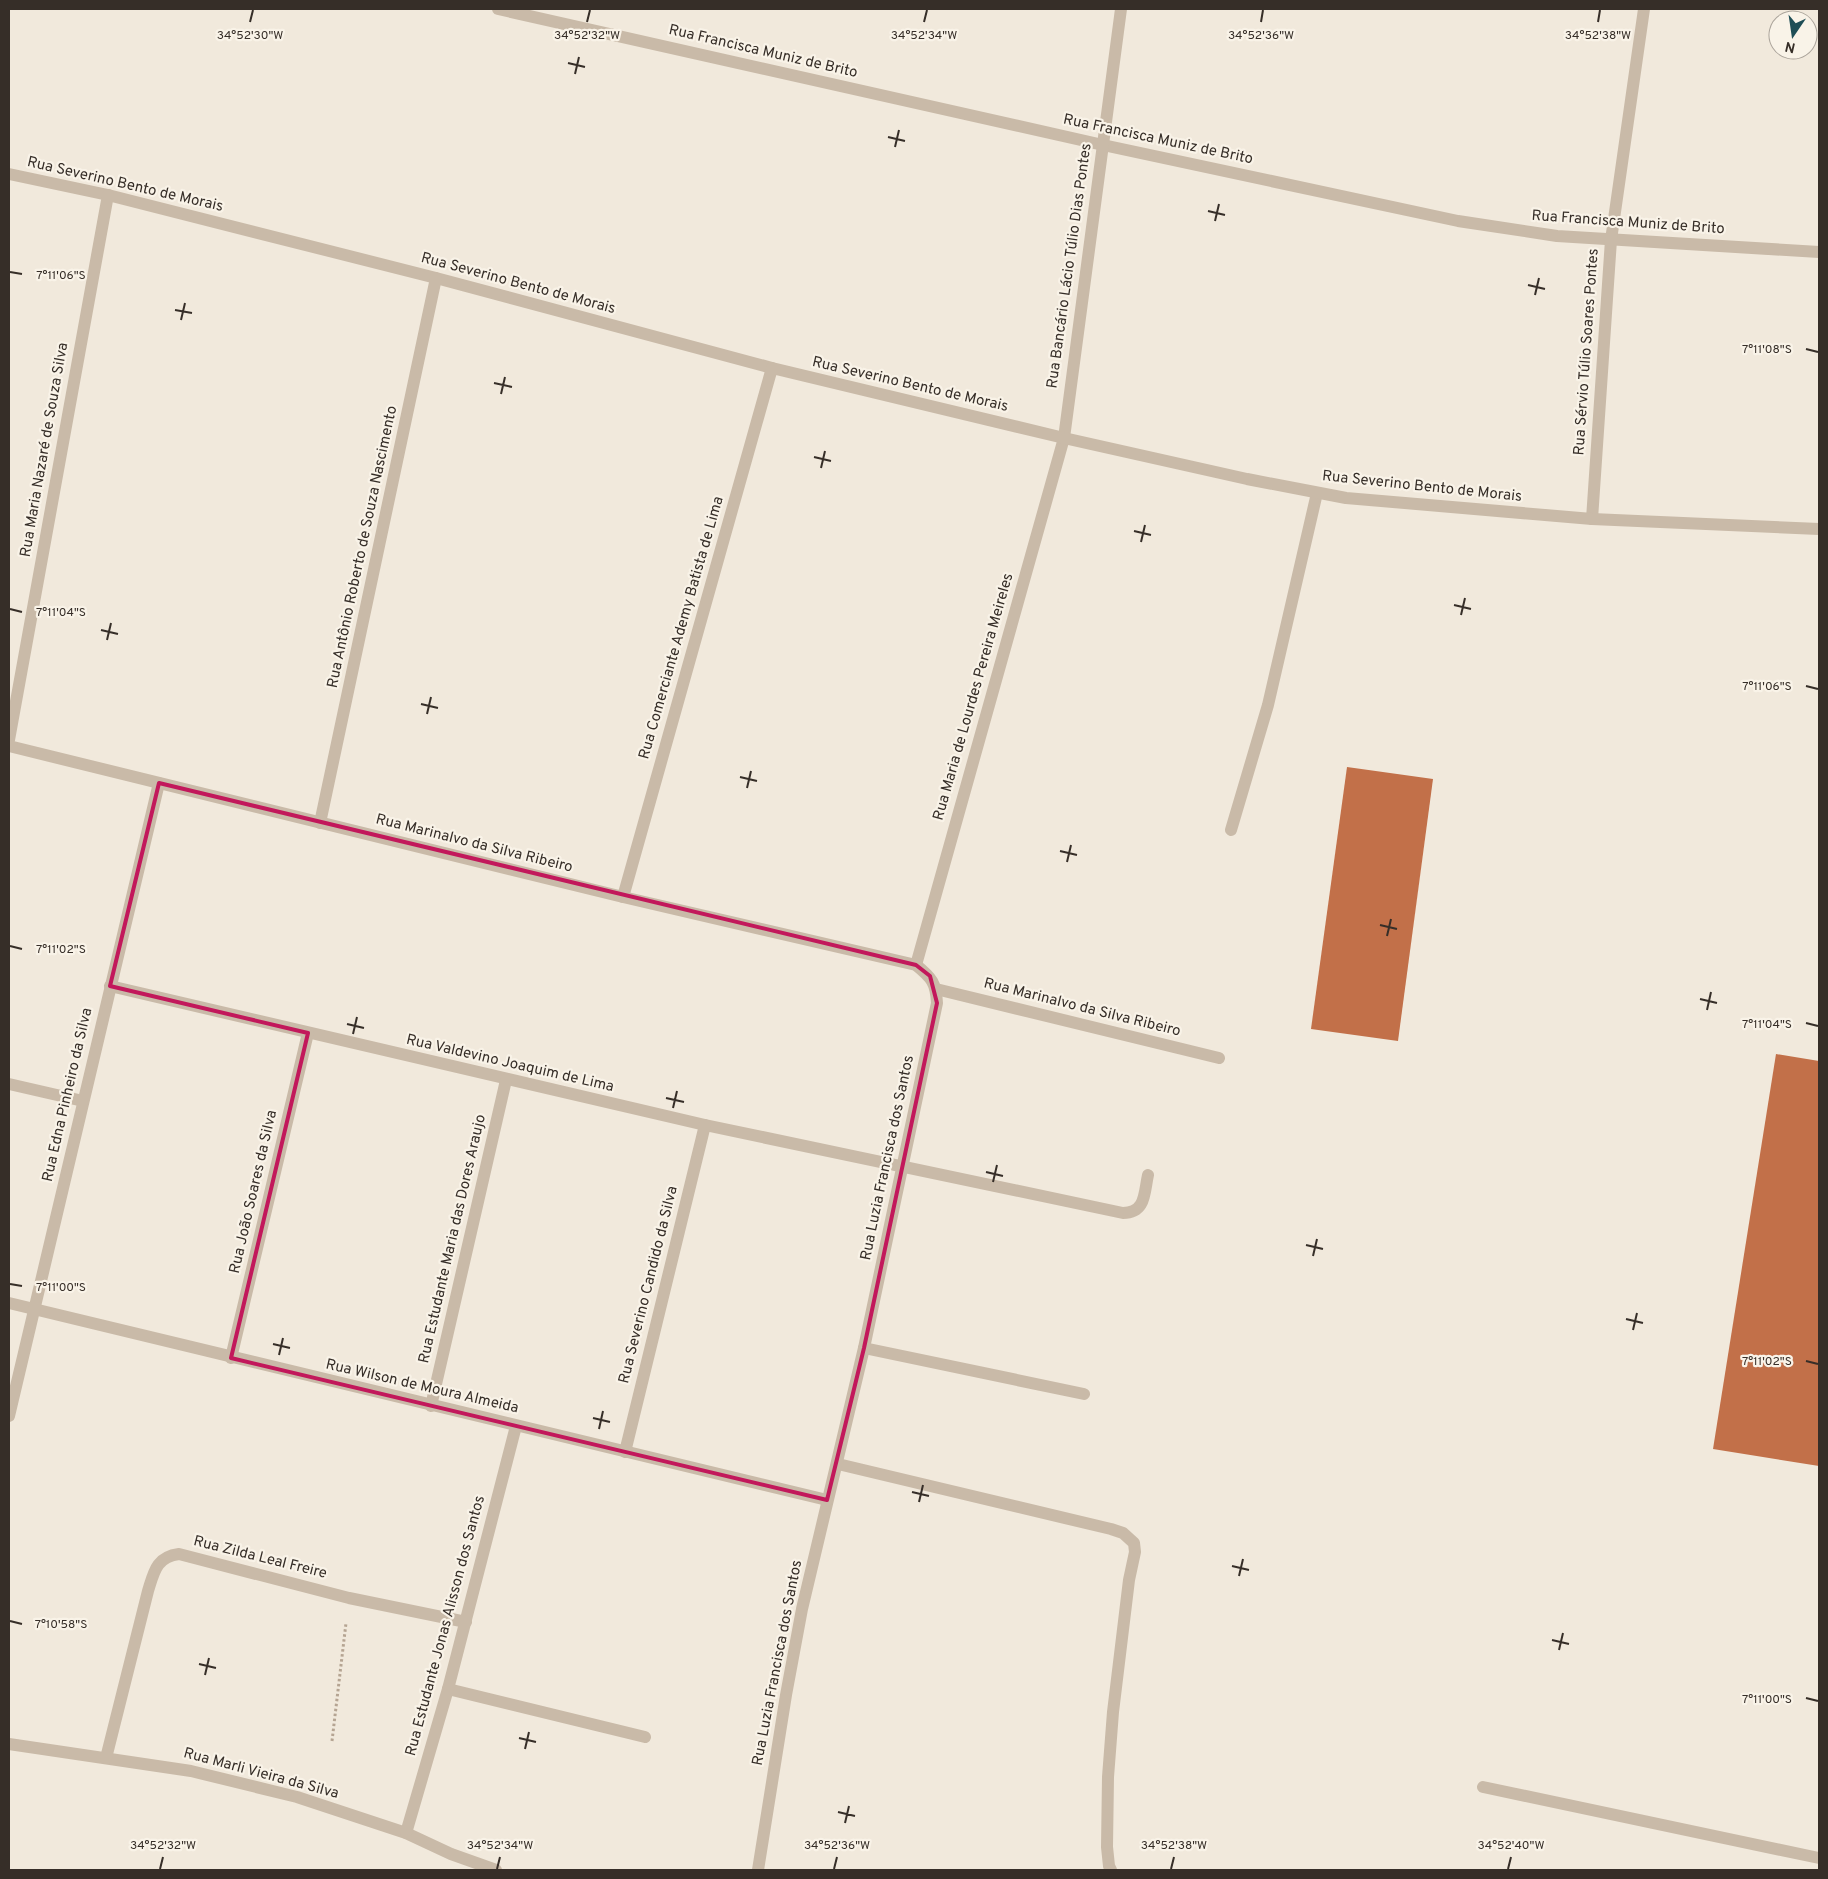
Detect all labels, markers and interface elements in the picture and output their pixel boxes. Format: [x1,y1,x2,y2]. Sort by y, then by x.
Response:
north arrow [1768,10,1818,60]
street label: Rua Francisca Muniz de Brito [667,21,859,83]
text: 34°52'30"W [217,28,283,44]
text: 34°52'32"W [554,28,620,44]
text: 34°52'34"W [891,28,957,44]
text: 34°52'36"W [1228,28,1294,44]
text: 34°52'38"W [1565,28,1631,44]
text: N [1784,37,1797,56]
street label: Rua Francisca Muniz de Brito [1061,111,1255,169]
street label: Rua Bancário Lácio Túlio Dias Pontes [1043,142,1097,390]
street label: Rua Severino Bento de Morais [25,153,225,217]
street label: Rua Francisca Muniz de Brito [1531,207,1725,239]
street label: Rua Sérvio Túlio Soares Pontes [1570,248,1604,456]
street label: Rua Severino Bento de Morais [419,249,617,319]
text: 7°11'06"S [36,268,86,284]
street label: Rua Maria Nazaré de Souza Silva [17,341,73,559]
text: 7°11'08"S [1742,342,1792,358]
street label: Rua Severino Bento de Morais [810,353,1010,417]
street label: Rua Antônio Roberto de Souza Nascimento [324,404,402,690]
street label: Rua Severino Bento de Morais [1321,467,1523,507]
street label: Rua Comerciante Ademy Batista de Lima [635,494,729,762]
street label: Rua Maria de Lourdes Pereira Meireles [930,571,1018,823]
text: 7°11'04"S [36,605,86,621]
text: 7°11'06"S [1742,679,1792,695]
street label: Rua Marinalvo da Silva Ribeiro [374,810,574,878]
text: 7°11'02"S [36,942,86,958]
street label: Rua Marinalvo da Silva Ribeiro [982,974,1182,1042]
street label: Rua Edna Pinheiro da Silva [39,1006,97,1184]
text: 7°11'04"S [1742,1017,1792,1033]
street label: Rua Valdevino Joaquim de Lima [404,1031,616,1097]
street label: Rua Luzia Francisca dos Santos [857,1054,919,1262]
street label: Rua João Soares da Silva [226,1108,282,1276]
street label: Rua Estudante Maria das Dores Araujo [415,1113,491,1365]
street label: Rua Severino Candido da Silva [615,1184,683,1386]
text: 7°11'00"S [36,1280,86,1296]
text: 7°11'02"S [1742,1354,1792,1370]
street label: Rua Wilson de Moura Almeida [324,1356,520,1418]
street label: Rua Estudante Jonas Alisson dos Santos [402,1494,490,1758]
street label: Rua Zilda Leal Freire [191,1532,329,1584]
street label: Rua Luzia Francisca dos Santos [749,1559,807,1767]
text: 7°10'58"S [35,1617,87,1633]
text: 7°11'00"S [1742,1692,1792,1708]
street label: Rua Marli Vieira da Silva [181,1744,341,1804]
text: 34°52'32"W [130,1838,196,1854]
text: 34°52'34"W [467,1838,533,1854]
text: 34°52'36"W [804,1838,870,1854]
text: 34°52'38"W [1141,1838,1207,1854]
text: 34°52'40"W [1478,1838,1544,1854]

